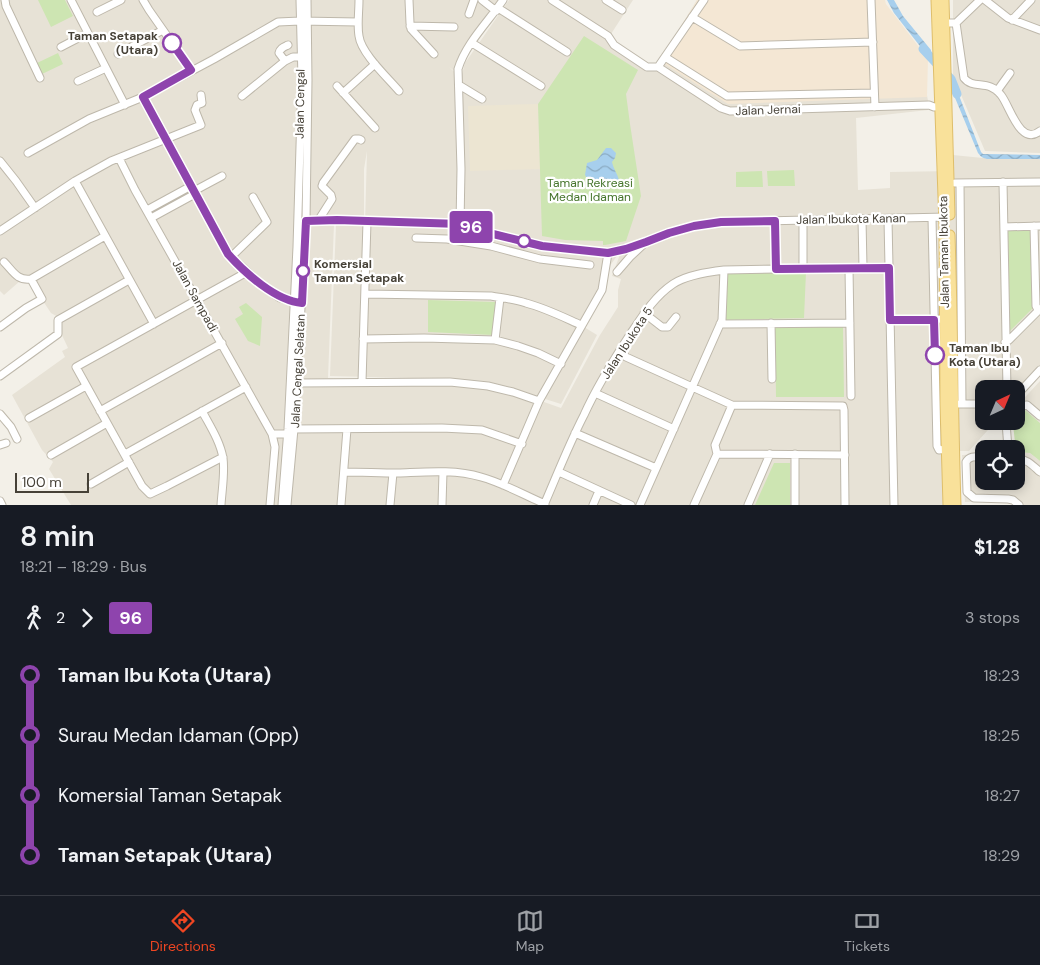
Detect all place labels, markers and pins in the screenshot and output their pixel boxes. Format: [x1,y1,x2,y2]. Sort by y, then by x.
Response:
place label: Taman Setapak (Utara) [68,28,158,58]
marker: Taman Setapak (Utara) [162,33,182,53]
unlabelled marker [517,234,531,248]
place label: Komersial Taman Setapak [314,256,404,286]
marker: Komersial Taman Setapak [296,264,310,278]
place label: Taman Ibu Kota (Utara) [949,340,1021,370]
marker: Taman Ibu Kota (Utara) [925,345,945,365]

